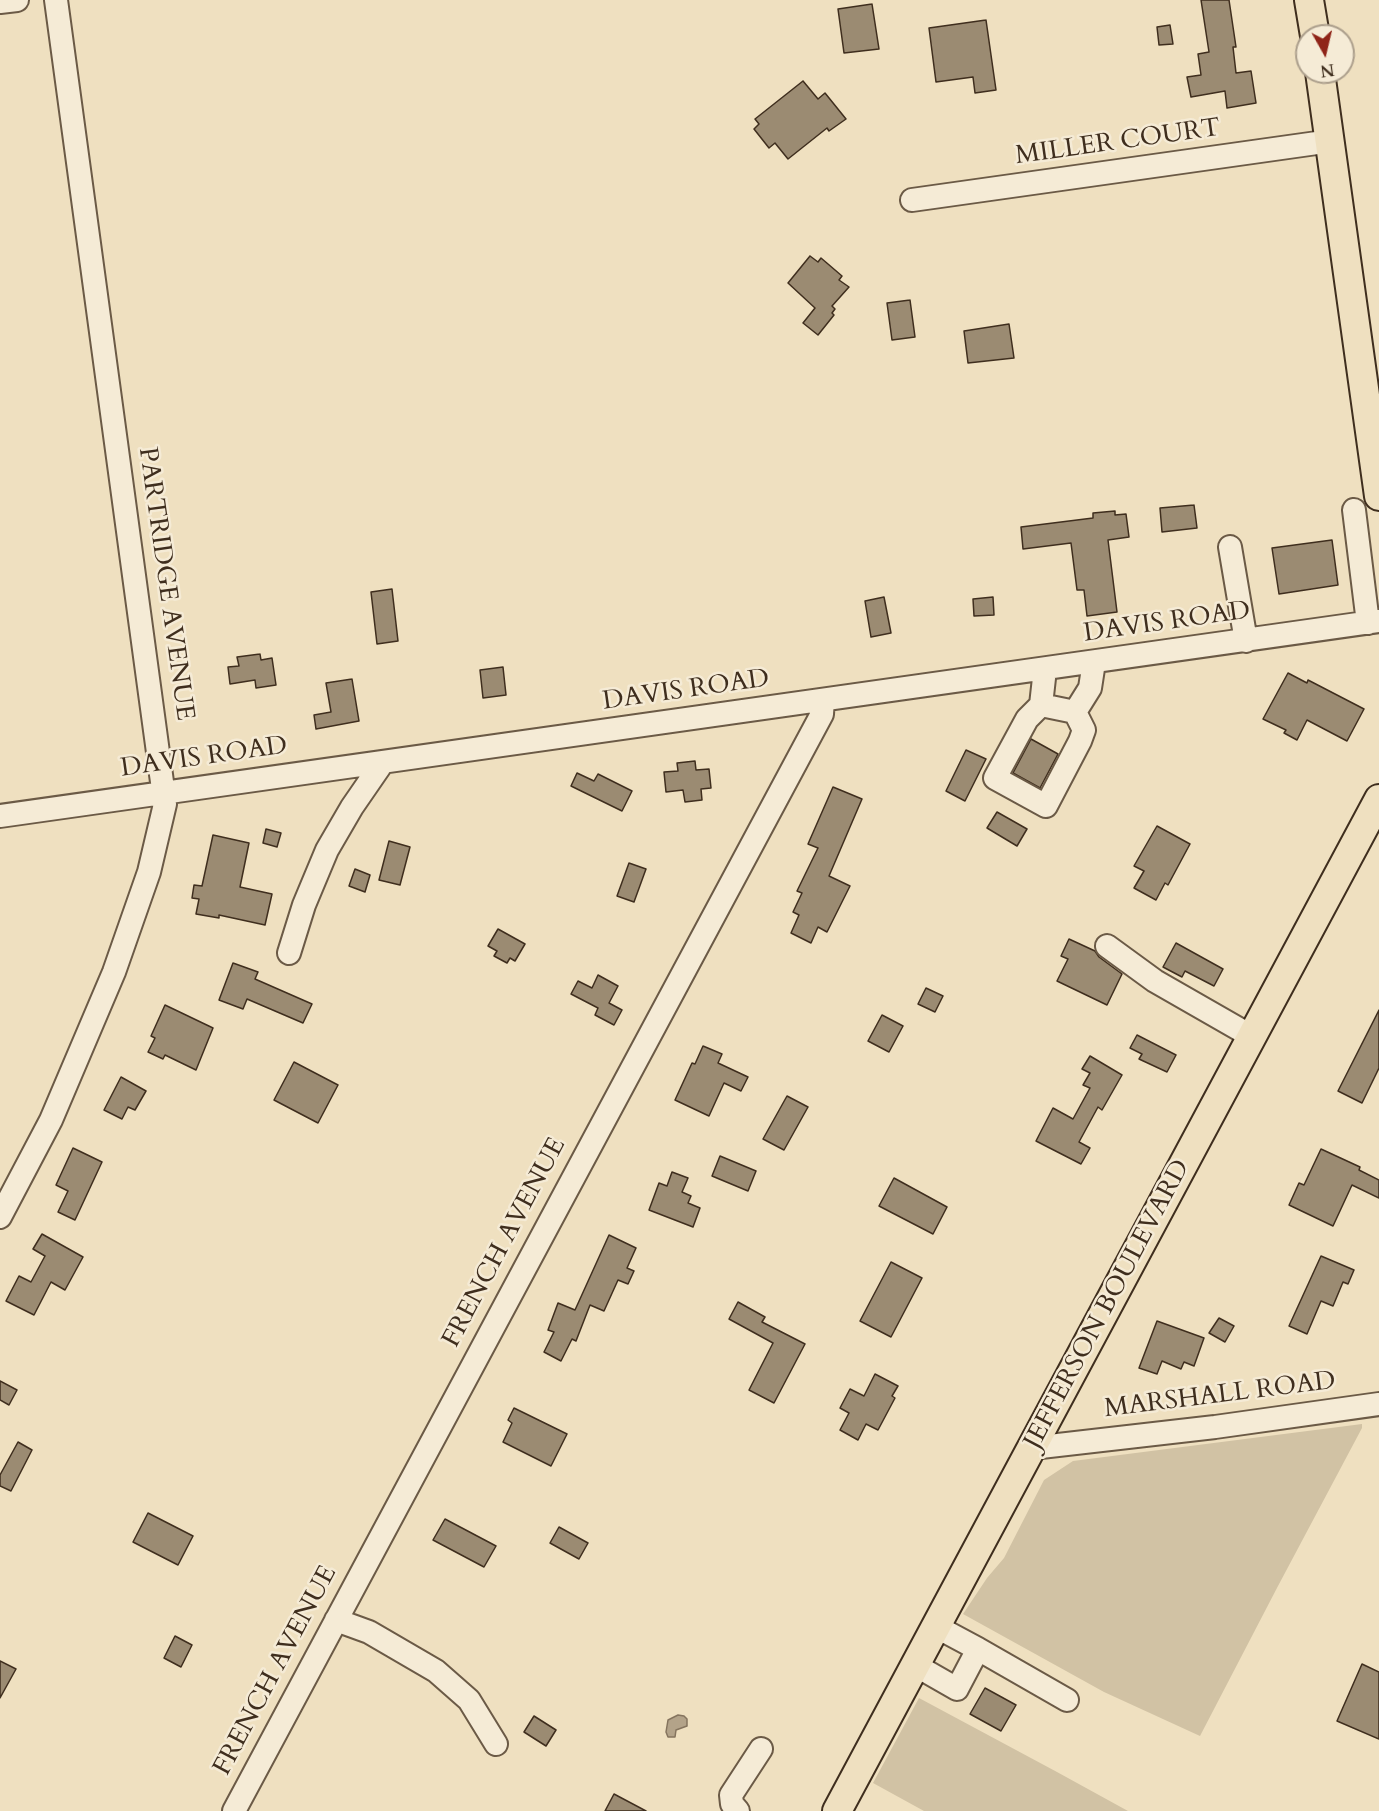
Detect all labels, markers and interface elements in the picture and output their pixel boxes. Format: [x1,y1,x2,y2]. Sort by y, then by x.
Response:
north arrow [1295,24,1355,84]
text: N [1319,58,1336,82]
street label: MILLER COURT [1014,113,1222,173]
street label: PARTRIDGE AVENUE [130,445,200,723]
street label: DAVIS ROAD [1082,596,1252,650]
street label: DAVIS ROAD [601,664,771,718]
street label: DAVIS ROAD [119,731,289,785]
street label: FRENCH AVENUE [437,1133,573,1353]
street label: JEFFERSON BOULEVARD [1018,1155,1198,1455]
street label: MARSHALL ROAD [1103,1366,1337,1426]
street label: FRENCH AVENUE [208,1561,344,1781]

